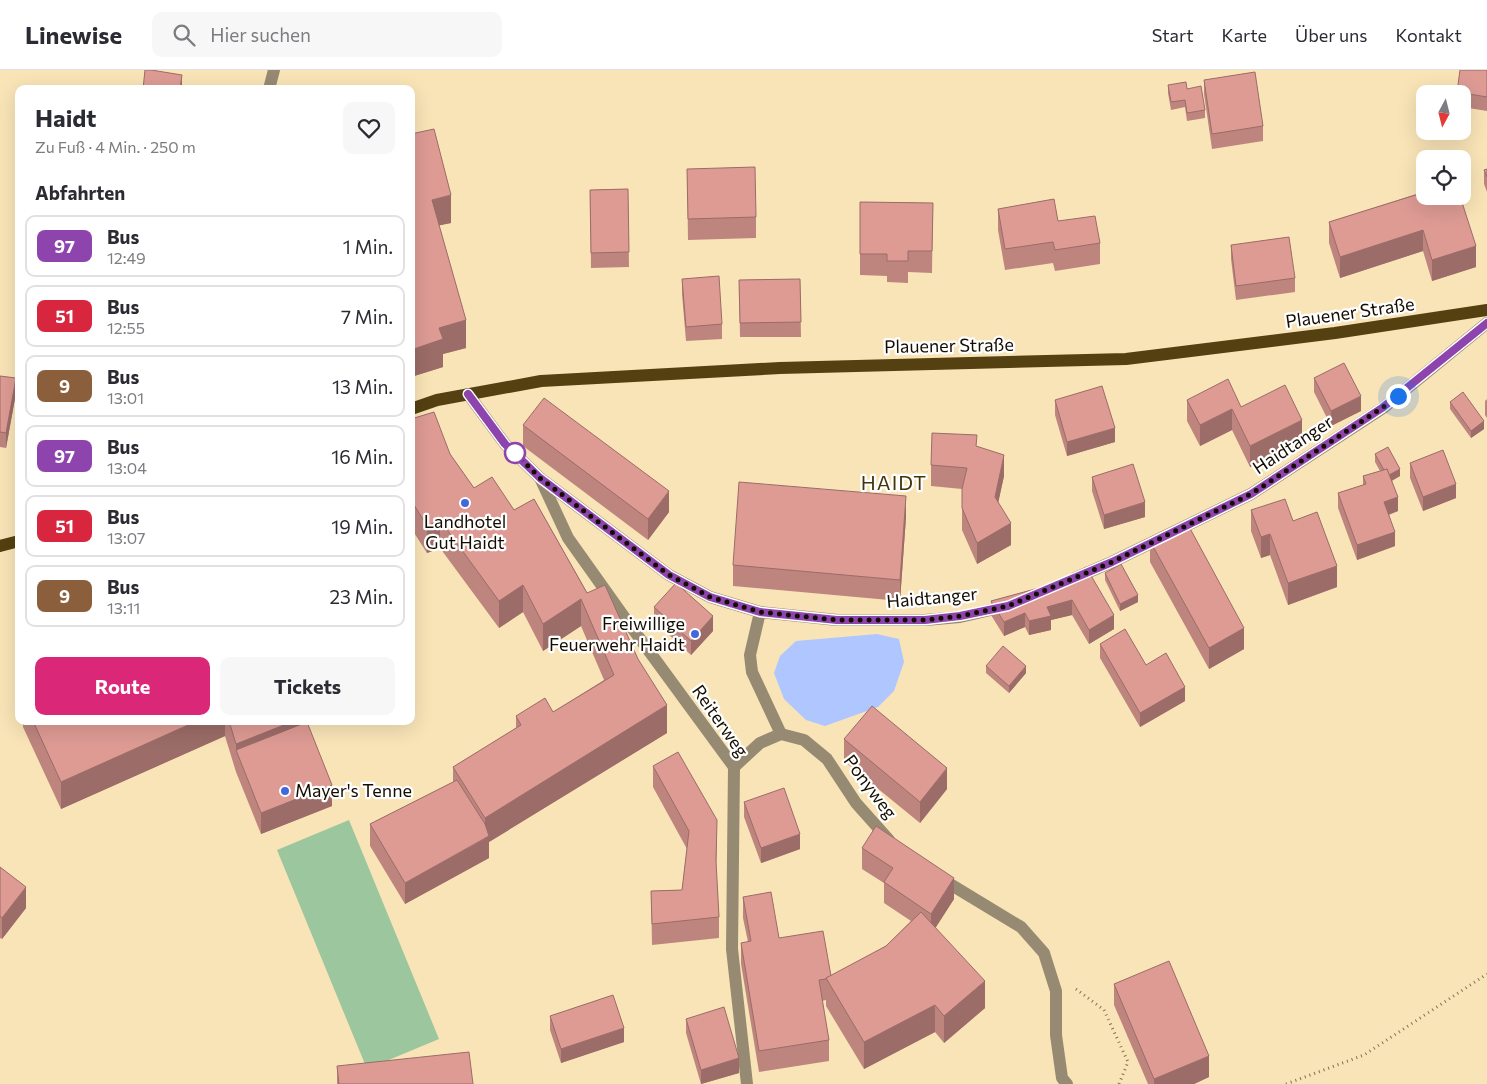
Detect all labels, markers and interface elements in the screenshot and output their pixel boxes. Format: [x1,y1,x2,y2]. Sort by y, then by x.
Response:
search box [152,12,502,57]
text: Linewise [25,20,122,49]
icon: search [170,21,198,49]
text: Hier suchen [210,23,311,46]
text: Start [1152,24,1194,46]
text: Karte [1222,24,1267,46]
text: Über uns [1295,24,1368,46]
text: Kontakt [1396,24,1462,46]
north arrow [1416,85,1471,140]
map controls [1416,85,1471,205]
button: heart [343,102,395,154]
text: Haidt [35,103,97,132]
text: Zu Fuß · 4 Min. · 250 m [35,137,196,156]
button: locate [1416,150,1471,205]
text: Abfahrten [35,181,125,204]
text: Bus [107,225,139,248]
text: 97 [54,235,75,257]
text: 1 Min. [343,235,393,258]
text: 12:49 [107,248,146,267]
street label: Plauener Straße [1284,292,1416,332]
text: Bus [107,295,139,318]
text: 51 [55,305,74,327]
text: 7 Min. [341,305,393,328]
text: 12:55 [107,318,145,337]
street label: Plauener Straße [884,333,1014,357]
text: Bus [107,365,139,388]
text: 9 [59,375,70,397]
text: 13 Min. [332,375,393,398]
your location [1386,384,1411,409]
text: 13:01 [107,388,144,407]
street label: Haidtanger [1248,410,1337,478]
text: Bus [107,435,139,458]
unlabelled marker [504,442,526,464]
text: 97 [54,445,75,467]
text: 16 Min. [331,445,393,468]
text: 13:04 [107,458,147,477]
district label: HAIDT [861,470,927,494]
marker: Landhotel Gut Haidt [459,497,471,509]
text: Bus [107,505,139,528]
place label: Landhotel Gut Haidt [424,510,506,553]
text: 51 [55,515,74,537]
text: 19 Min. [331,515,393,538]
text: 13:07 [107,528,146,547]
text: Bus [107,575,139,598]
street label: Haidtanger [885,582,978,612]
text: 9 [59,585,70,607]
text: 23 Min. [330,585,393,608]
text: 13:11 [107,598,140,617]
place label: Freiwillige Feuerwehr Haidt [549,612,685,655]
marker: Freiwillige Feuerwehr Haidt [689,628,701,640]
button: Route [35,657,210,715]
button: Tickets [220,657,395,715]
street label: Reiterweg [688,680,754,761]
street label: Ponyweg [840,750,902,823]
place label: Mayer's Tenne [295,779,412,801]
marker: Mayer's Tenne [279,785,291,797]

